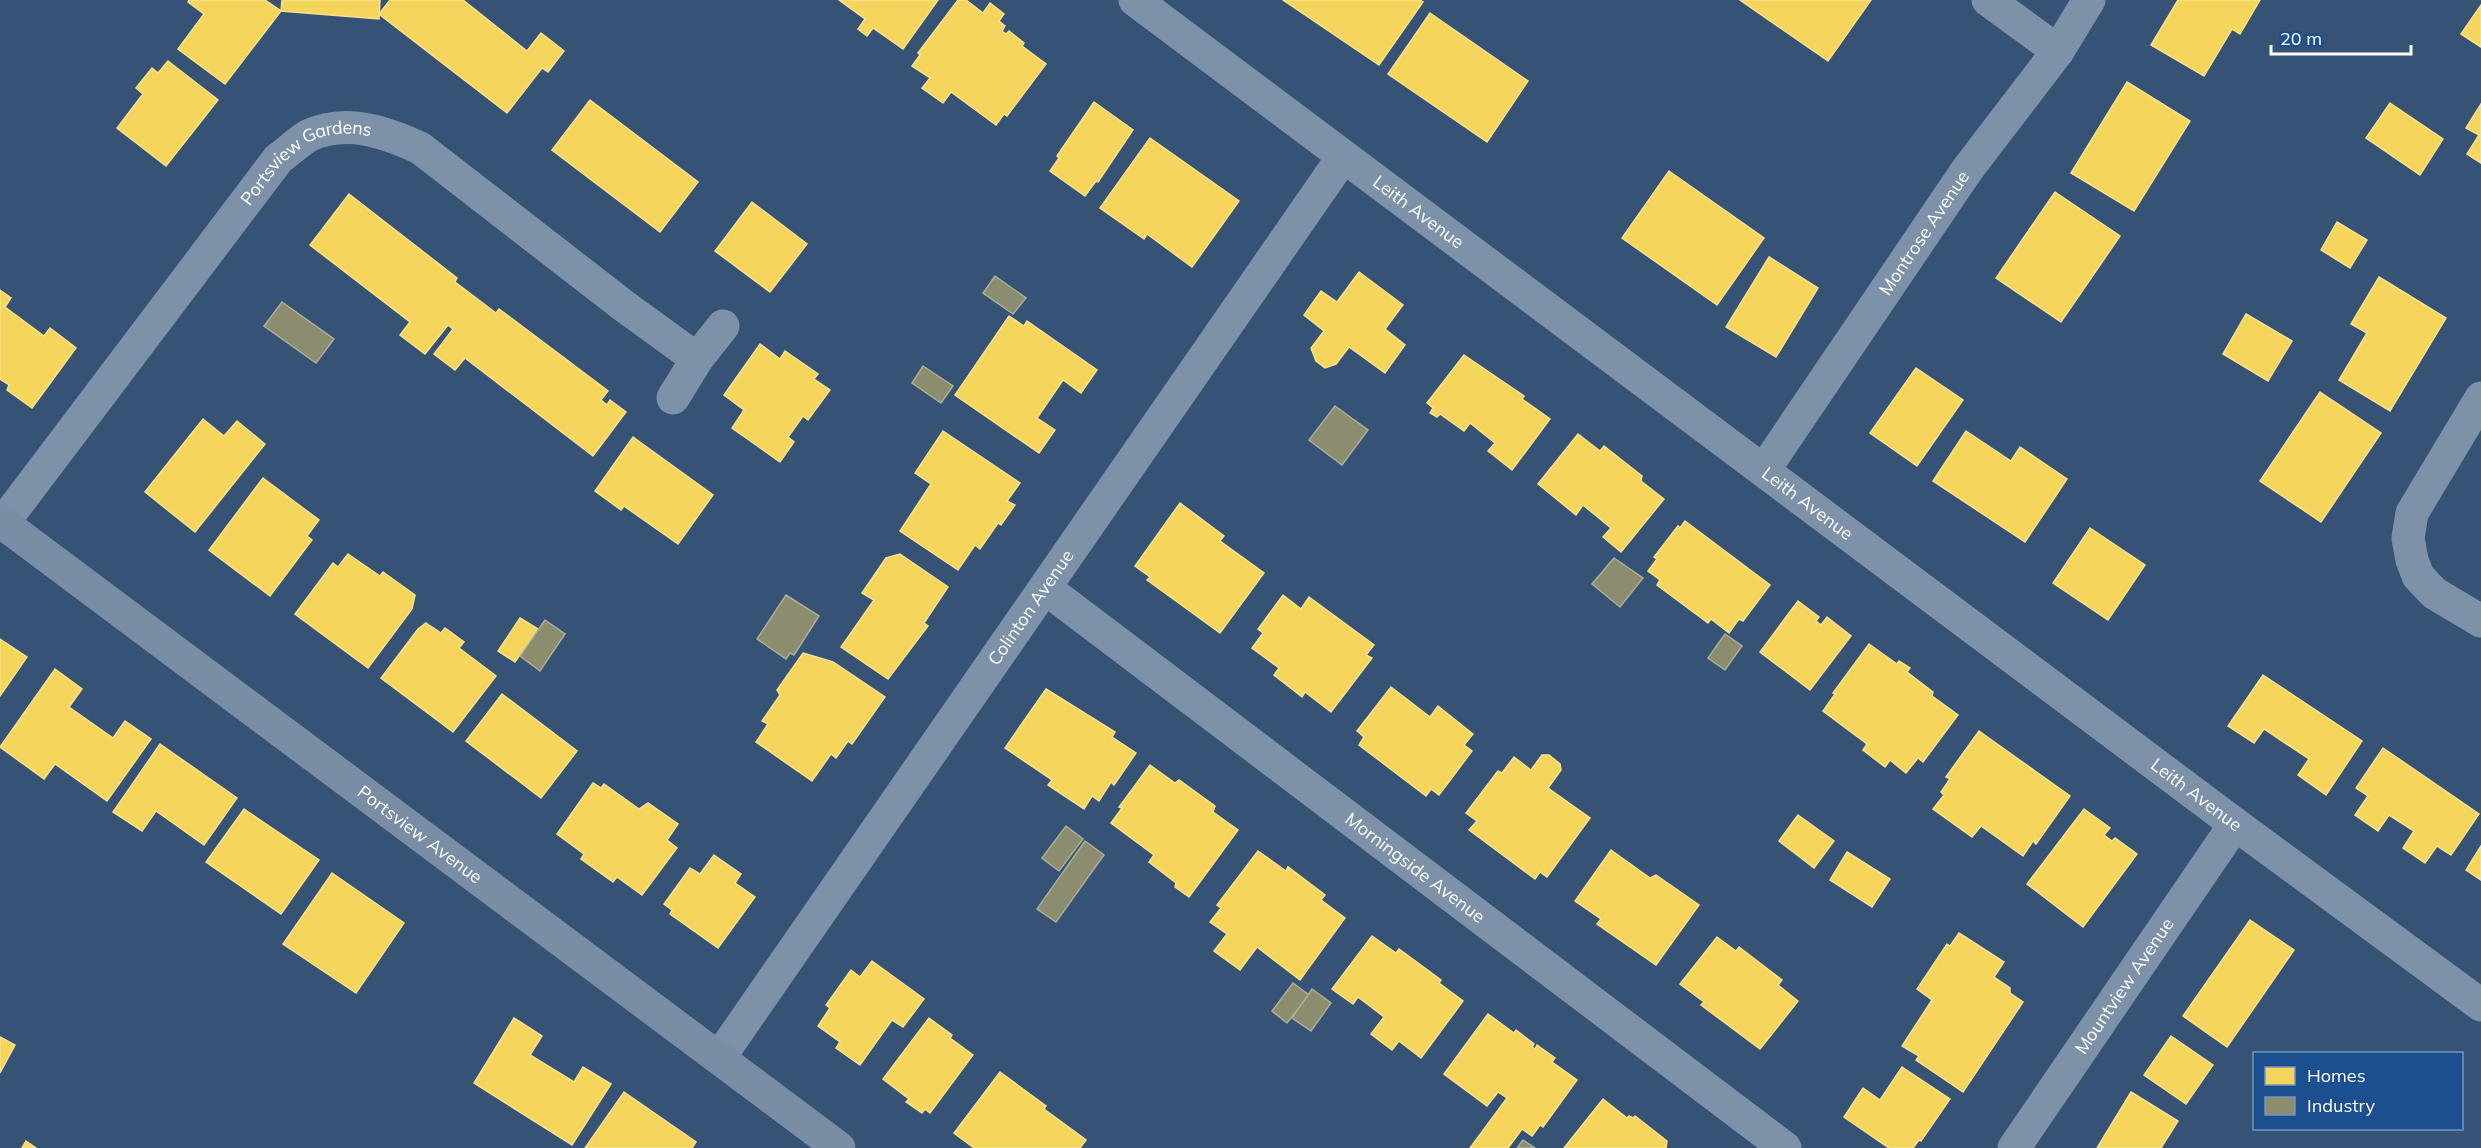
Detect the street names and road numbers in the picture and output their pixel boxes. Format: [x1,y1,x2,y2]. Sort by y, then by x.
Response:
street label: Portsview Gardens [235,116,374,210]
street label: Montrose Avenue [1874,166,1974,300]
street label: Leith Avenue [1368,170,1469,253]
street label: Leith Avenue [1757,462,1858,545]
street label: Colinton Avenue [983,545,1079,670]
street label: Leith Avenue [2146,753,2247,836]
street label: Portsview Avenue [353,780,487,888]
street label: Morningside Avenue [1341,807,1490,928]
street label: Mountview Avenue [2070,913,2179,1058]

